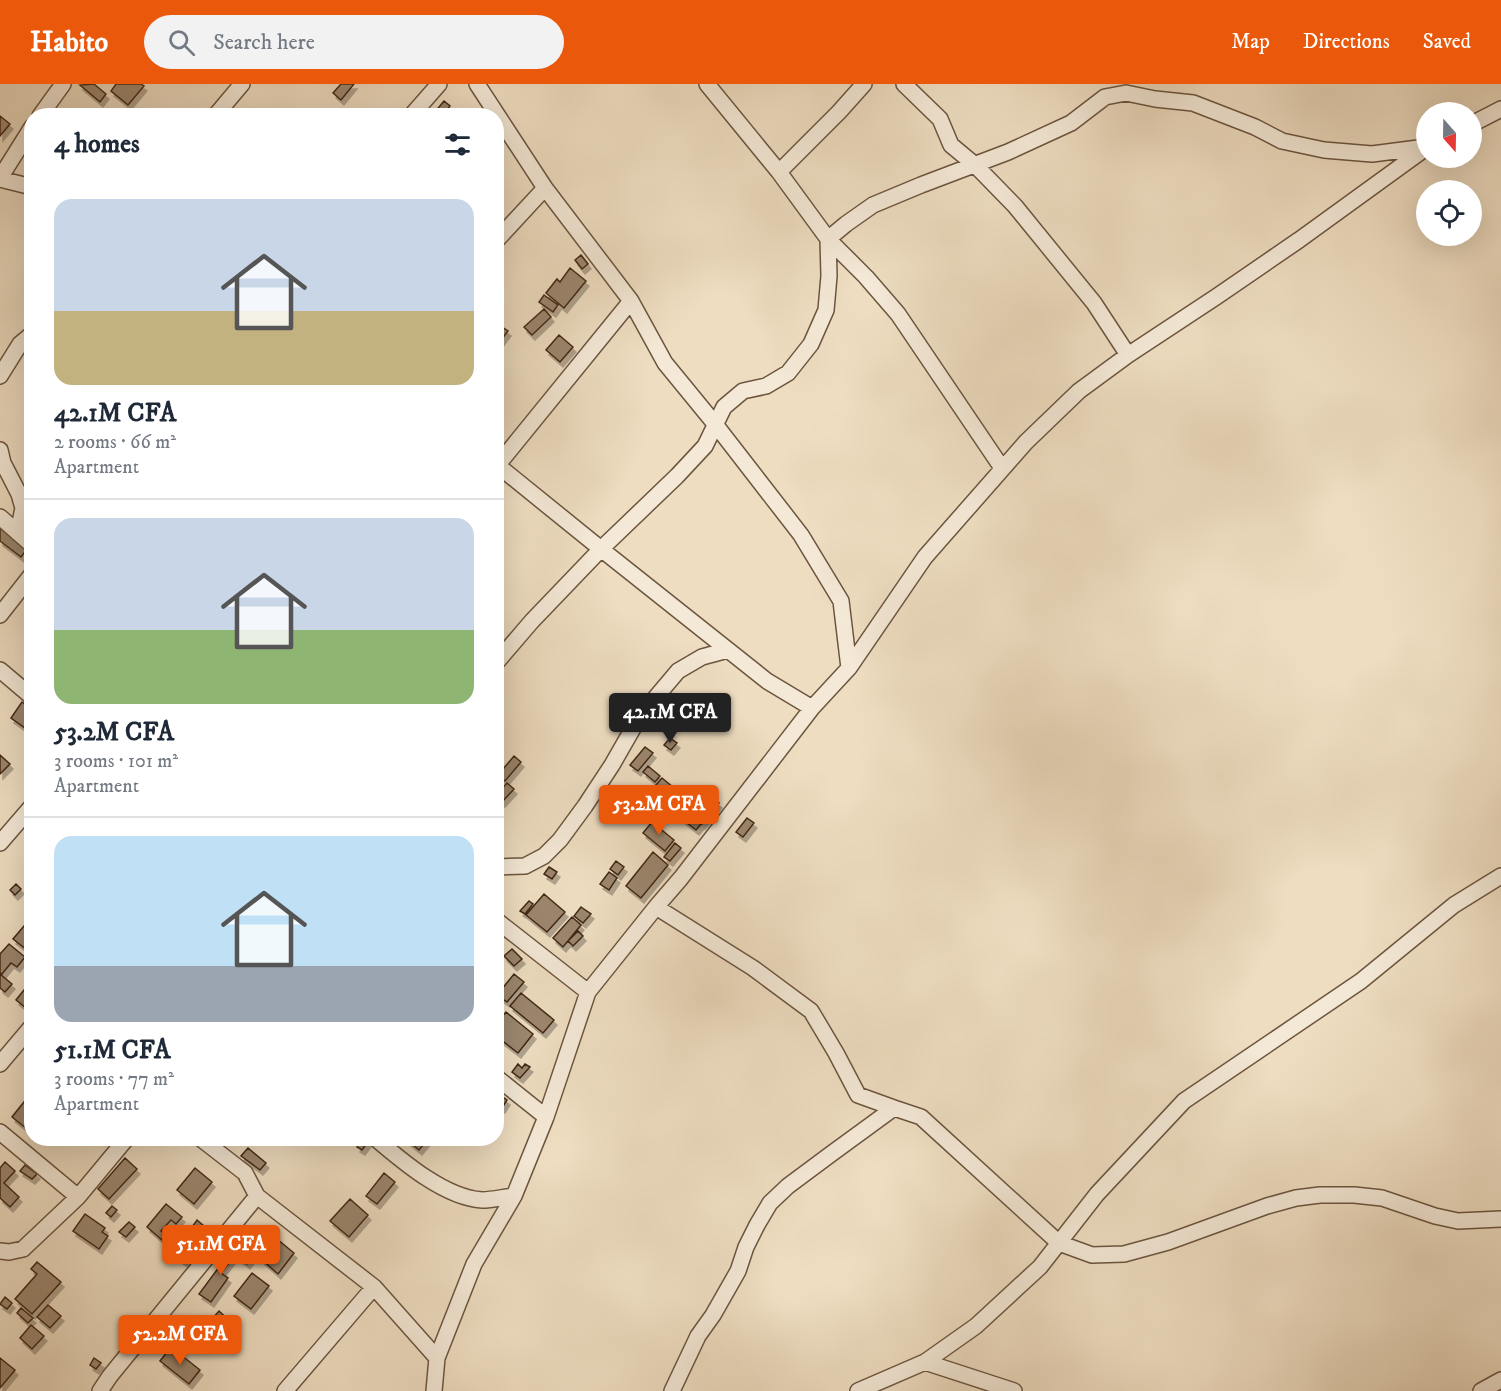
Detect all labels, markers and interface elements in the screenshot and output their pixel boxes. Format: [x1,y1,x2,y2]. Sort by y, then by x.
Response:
search box [144,15,564,69]
text: Habito [30,25,108,60]
icon: search [165,26,198,59]
text: Search here [213,29,315,56]
text: Map [1231,29,1270,55]
text: Directions [1303,29,1390,55]
text: Saved [1423,29,1471,55]
north arrow [1416,102,1482,168]
map controls [1416,102,1482,246]
text: 4 homes [54,128,140,161]
icon: filters [441,128,474,161]
button: locate [1416,180,1482,246]
icon: home [210,238,318,346]
text: 42.1M CFA [54,397,176,430]
text: 2 rooms · 66 m² [54,430,176,455]
text: Apartment [54,455,139,480]
icon: home [210,557,318,665]
pin: 42.1M CFA [601,693,739,744]
text: 42.1M CFA [623,700,717,725]
text: 53.2M CFA [54,716,174,749]
text: 3 rooms · 101 m² [54,749,178,774]
text: Apartment [54,774,139,799]
pin: 53.2M CFA [590,785,728,836]
text: 53.2M CFA [613,792,705,817]
icon: home [210,875,318,983]
text: 51.1M CFA [54,1034,171,1067]
text: 3 rooms · 77 m² [54,1067,174,1092]
text: Apartment [54,1092,139,1117]
pin: 51.1M CFA [152,1225,290,1276]
text: 51.1M CFA [176,1232,266,1257]
pin: 52.2M CFA [111,1315,249,1366]
text: 52.2M CFA [133,1322,227,1347]

